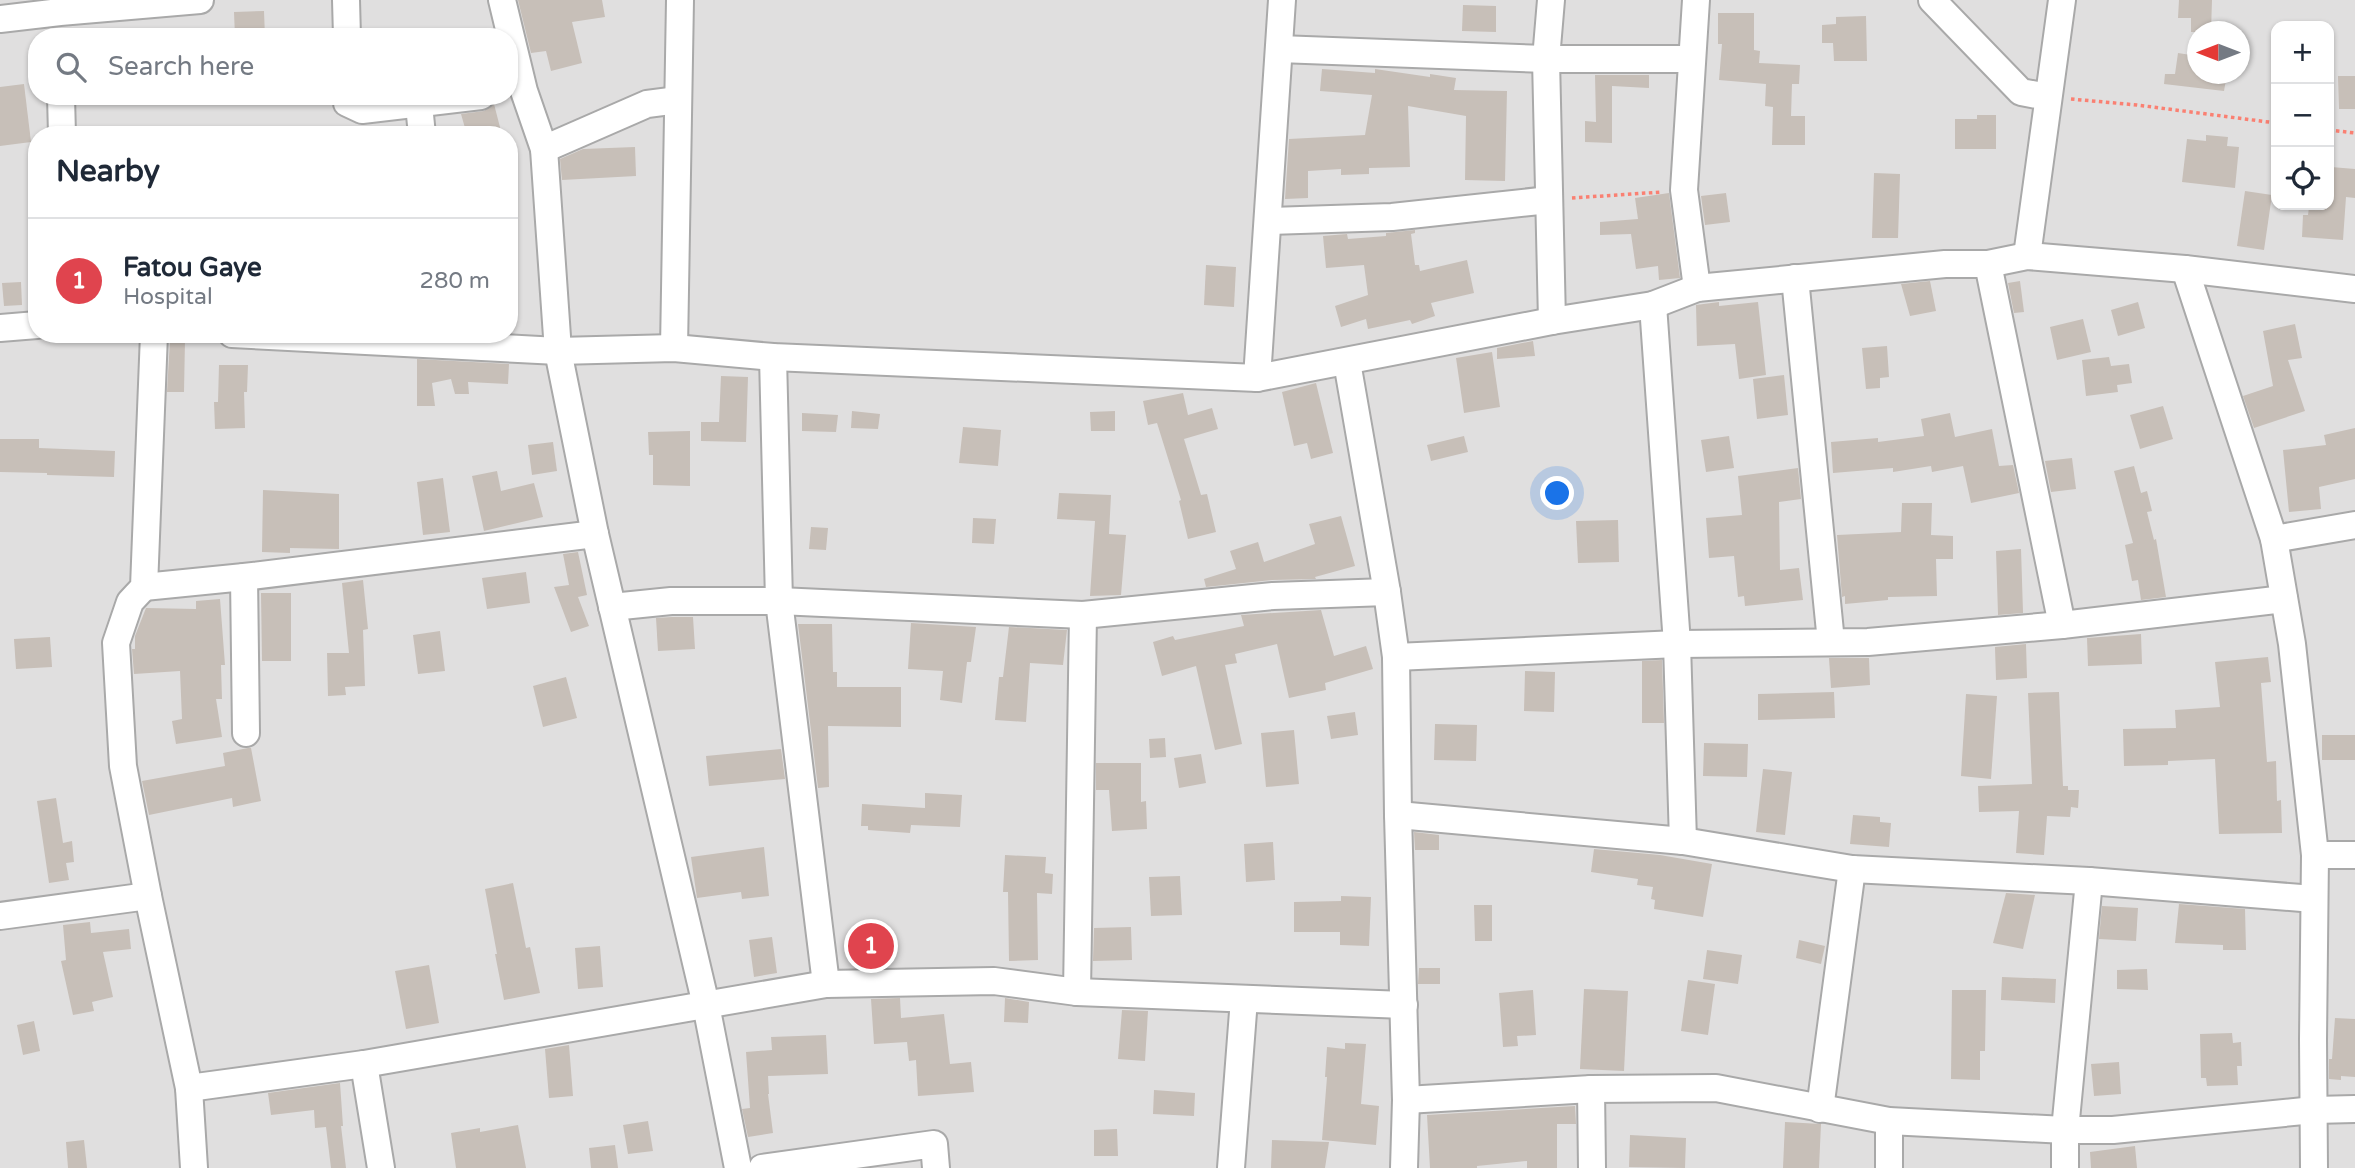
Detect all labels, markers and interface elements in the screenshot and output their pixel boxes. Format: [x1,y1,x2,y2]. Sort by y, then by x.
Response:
north arrow [2187,21,2250,84]
map controls [2271,21,2334,210]
button: + [2271,21,2334,84]
search box [28,28,518,105]
icon: search [52,48,90,86]
text: Search here [108,51,254,82]
button: − [2271,84,2334,147]
button: locate [2271,147,2334,210]
text: Nearby [56,153,160,190]
text: Fatou Gaye [123,252,262,283]
text: 1 [72,267,86,295]
text: 280 m [420,267,490,295]
text: Hospital [123,283,213,311]
your location [1540,476,1574,510]
pin: 1 [848,920,894,972]

